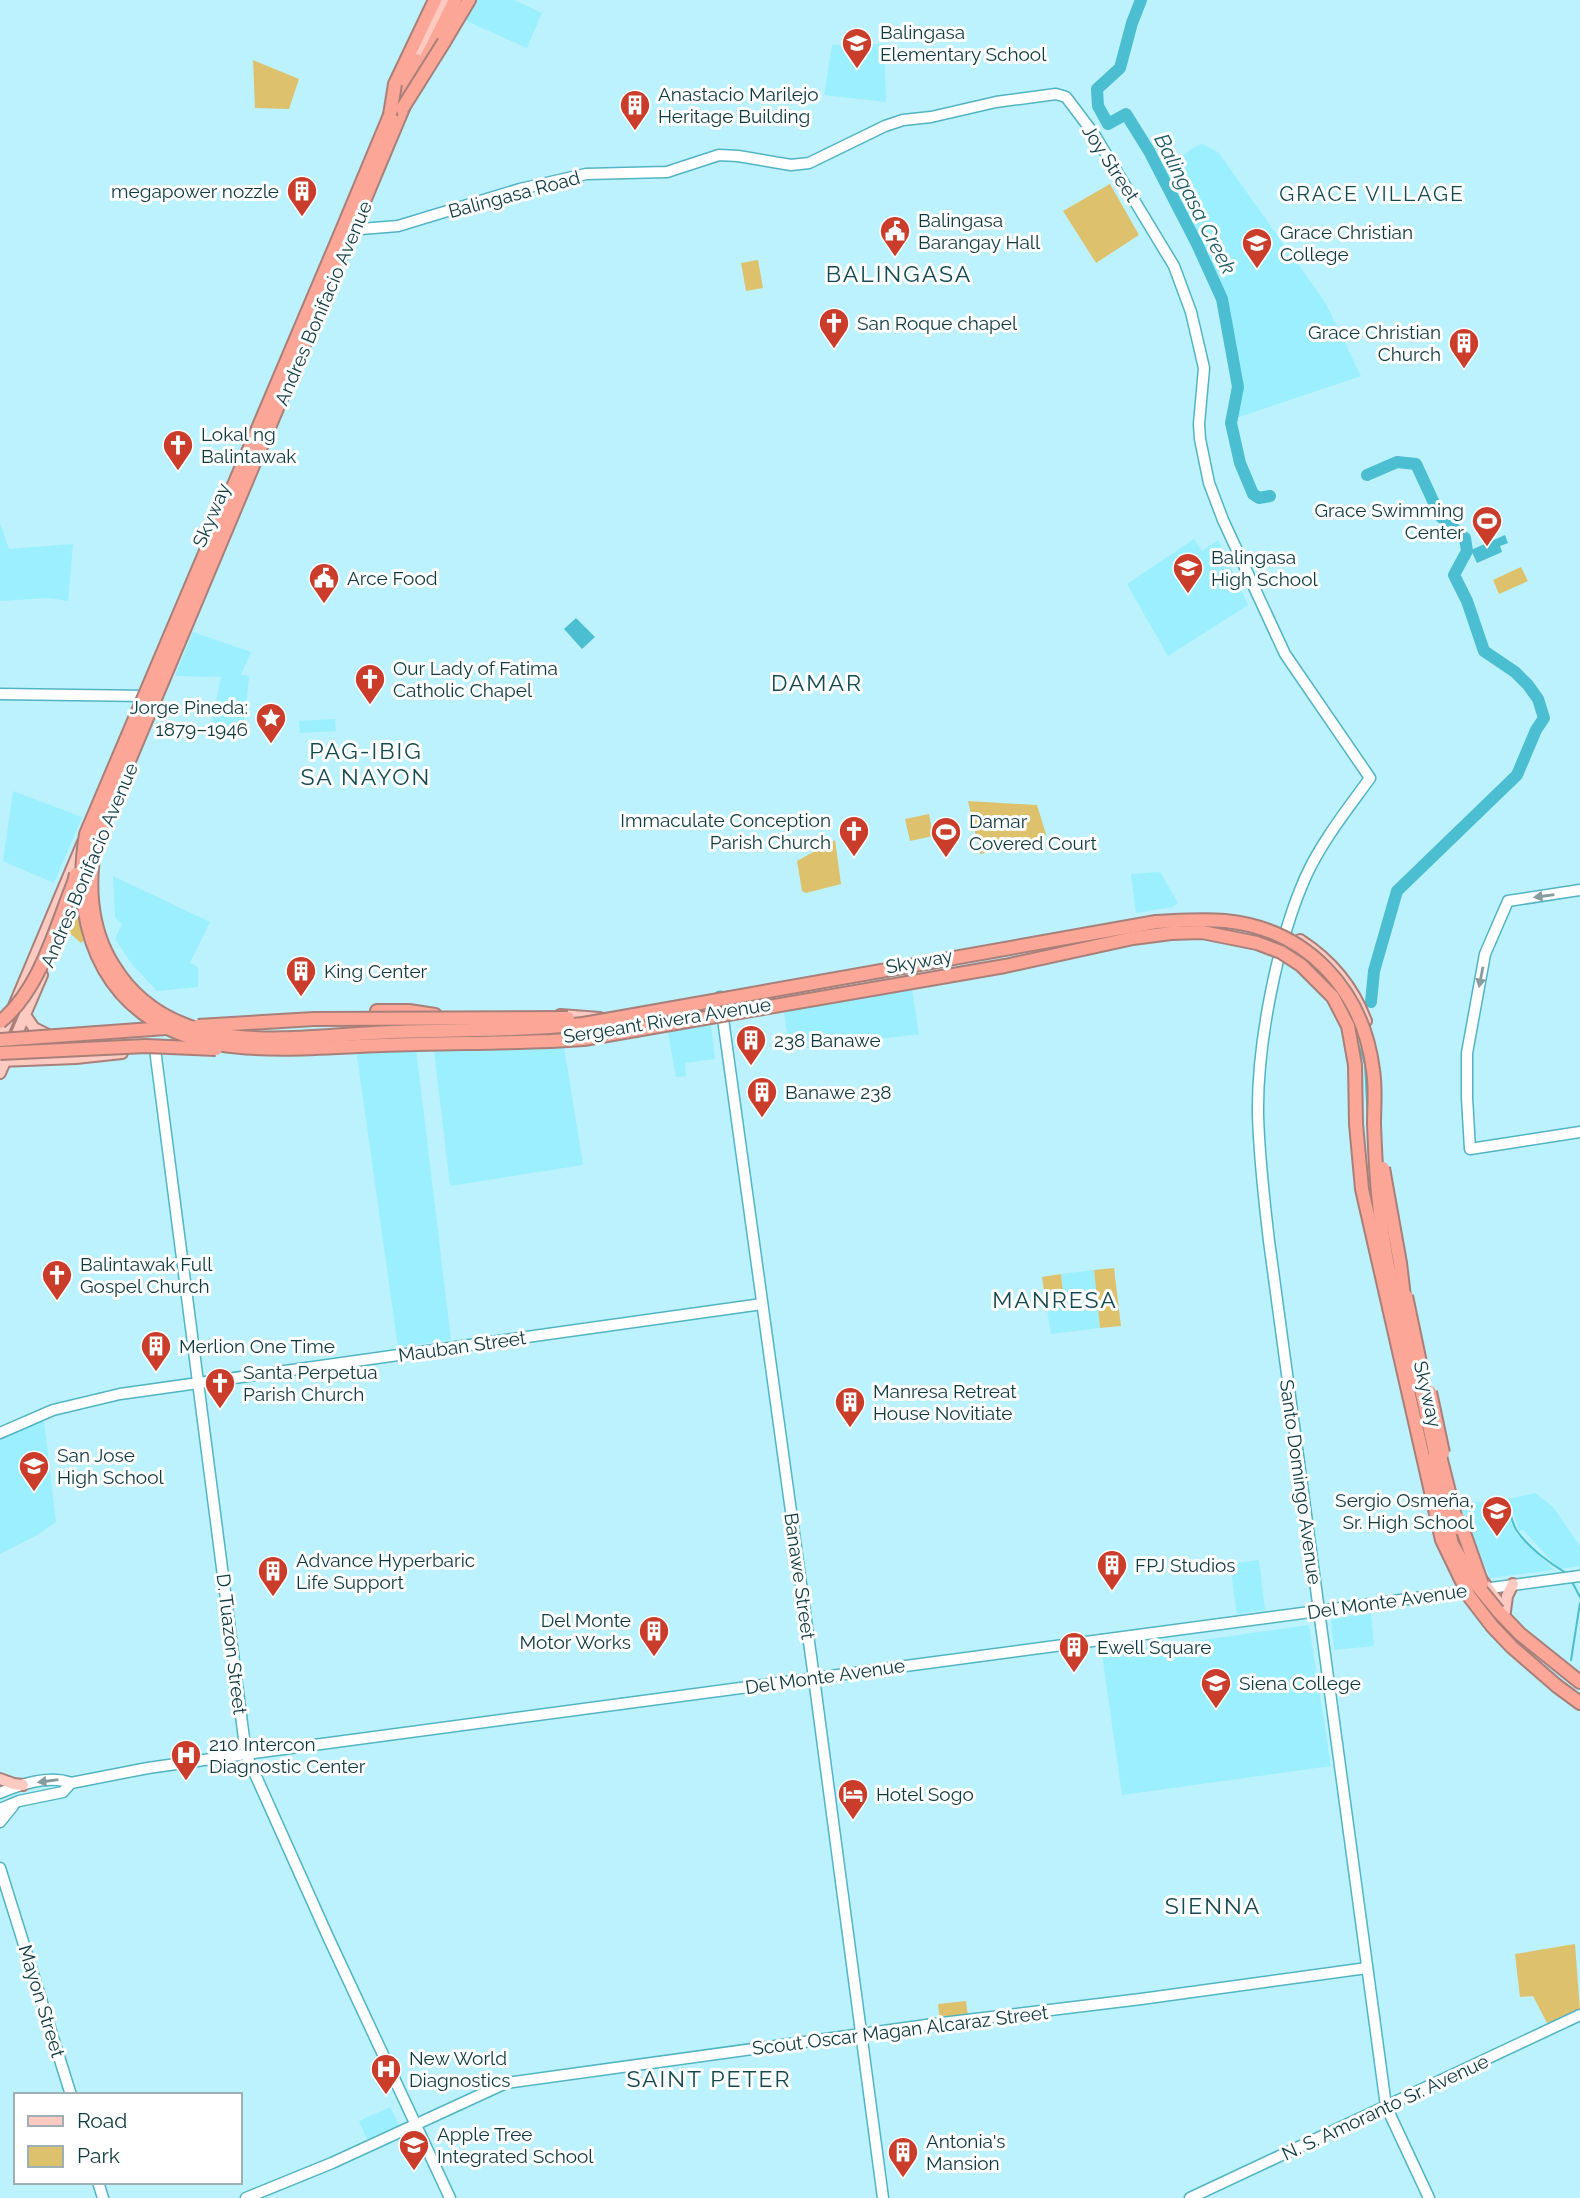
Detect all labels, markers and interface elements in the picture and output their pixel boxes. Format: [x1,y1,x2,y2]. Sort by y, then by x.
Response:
place label: Balingasa Elementary School [880,21,1047,65]
school or university icon: Balingasa Elementary School [840,26,874,70]
place label: Anastacio Marilejo Heritage Building [658,83,819,127]
building icon: Anastacio Marilejo Heritage Building [618,88,652,132]
street label: Joy Street [1078,120,1144,206]
water label: Balingasa Creek [1149,129,1242,278]
street label: Balingasa Road [446,166,582,222]
building icon: megapower nozzle [285,174,319,218]
place label: megapower nozzle [111,180,279,202]
district label: GRACE VILLAGE [1279,181,1465,206]
street label: Andres Bonifacio Avenue [270,198,376,408]
place label: Balingasa Barangay Hall [918,209,1041,253]
public building icon: Balingasa Barangay Hall [878,214,912,258]
place label: Grace Christian College [1280,221,1413,265]
school or university icon: Grace Christian College [1240,226,1274,270]
district label: BALINGASA [826,260,972,287]
church icon: San Roque chapel [817,306,851,350]
place label: San Roque chapel [857,312,1018,334]
place label: Grace Christian Church [1308,321,1441,365]
building icon: Grace Christian Church [1447,326,1481,370]
place label: Lokal ng Balintawak [201,423,296,467]
church icon: Lokal ng Balintawak [161,428,195,472]
street label: Skyway [188,480,234,550]
place label: Grace Swimming Center [1314,499,1464,543]
sports icon: Grace Swimming Center [1470,504,1504,548]
place label: Balingasa High School [1211,546,1318,590]
school or university icon: Balingasa High School [1171,551,1205,595]
public building icon: Arce Food [307,561,341,605]
place label: Arce Food [347,567,438,589]
place label: Our Lady of Fatima Catholic Chapel [393,657,558,701]
church icon: Our Lady of Fatima Catholic Chapel [353,662,387,706]
district label: DAMAR [771,669,863,696]
place label: Jorge Pineda: 1879–1946 [130,696,248,740]
place icon: Jorge Pineda: 1879–1946 [254,701,288,745]
district label: PAG-IBIG SA NAYON [301,737,431,790]
street label: Andres Bonifacio Avenue [36,760,142,970]
place label: Immaculate Conception Parish Church [620,809,831,853]
place label: Damar Covered Court [969,810,1097,854]
church icon: Immaculate Conception Parish Church [837,814,871,858]
sports icon: Damar Covered Court [929,815,963,859]
one-way arrow [1533,891,1555,902]
street label: Skyway [884,944,954,978]
building icon: King Center [284,954,318,998]
place label: King Center [324,960,428,982]
one-way arrow [1475,966,1486,988]
street label: Sergeant Rivera Avenue [562,993,772,1047]
building icon: 238 Banawe [734,1023,768,1067]
place label: 238 Banawe [774,1029,881,1051]
building icon: Banawe 238 [745,1075,779,1119]
place label: Banawe 238 [785,1081,892,1103]
place label: Balintawak Full Gospel Church [80,1253,213,1297]
church icon: Balintawak Full Gospel Church [40,1258,74,1302]
district label: MANRESA [992,1286,1118,1313]
street label: Mauban Street [397,1326,528,1366]
building icon: Merlion One Time [139,1329,173,1373]
place label: Merlion One Time [179,1335,335,1357]
street label: Skyway [1410,1359,1446,1429]
place label: Santa Perpetua Parish Church [243,1361,378,1405]
church icon: Santa Perpetua Parish Church [203,1366,237,1410]
street label: Santo Domingo Avenue [1276,1378,1326,1586]
place label: Manresa Retreat House Novitiate [873,1380,1017,1424]
building icon: Manresa Retreat House Novitiate [833,1385,867,1429]
place label: San Jose High School [57,1444,164,1488]
school or university icon: San Jose High School [17,1449,51,1493]
place label: Sergio Osmeña, Sr. High School [1335,1489,1475,1533]
school or university icon: Sergio Osmeña, Sr. High School [1480,1494,1514,1538]
street label: Banawe Street [780,1511,820,1641]
building icon: FPJ Studios [1095,1548,1129,1592]
place label: Advance Hyperbaric Life Support [296,1549,475,1593]
building icon: Advance Hyperbaric Life Support [256,1554,290,1598]
place label: FPJ Studios [1135,1554,1236,1576]
street label: D. Tuazon Street [212,1572,252,1716]
street label: Del Monte Avenue [1306,1579,1468,1623]
place label: Del Monte Motor Works [520,1609,631,1653]
building icon: Del Monte Motor Works [637,1614,671,1658]
building icon: Ewell Square [1057,1630,1091,1674]
place label: Ewell Square [1097,1636,1211,1658]
street label: Del Monte Avenue [744,1654,906,1698]
school or university icon: Siena College [1199,1666,1233,1710]
place label: Siena College [1239,1672,1361,1694]
place label: 210 Intercon Diagnostic Center [209,1733,366,1777]
hospital icon: 210 Intercon Diagnostic Center [169,1738,203,1782]
one-way arrow [37,1776,59,1787]
hotel icon: Hotel Sogo [836,1777,870,1821]
place label: Hotel Sogo [876,1783,974,1805]
district label: SIENNA [1165,1892,1261,1919]
street label: Mayon Street [14,1942,70,2061]
street label: Scout Oscar Magan Alcaraz Street [751,2001,1050,2059]
place label: New World Diagnostics [409,2047,511,2091]
street label: N. S. Amoranto Sr. Avenue [1278,2049,1492,2165]
hospital icon: New World Diagnostics [369,2052,403,2096]
district label: SAINT PETER [626,2065,792,2092]
legend [14,2093,242,2184]
text: Road [77,2108,127,2133]
place label: Apple Tree Integrated School [437,2123,594,2167]
school or university icon: Apple Tree Integrated School [397,2128,431,2172]
place label: Antonia's Mansion [926,2130,1005,2174]
building icon: Antonia's Mansion [886,2135,920,2179]
text: Park [77,2143,120,2168]

